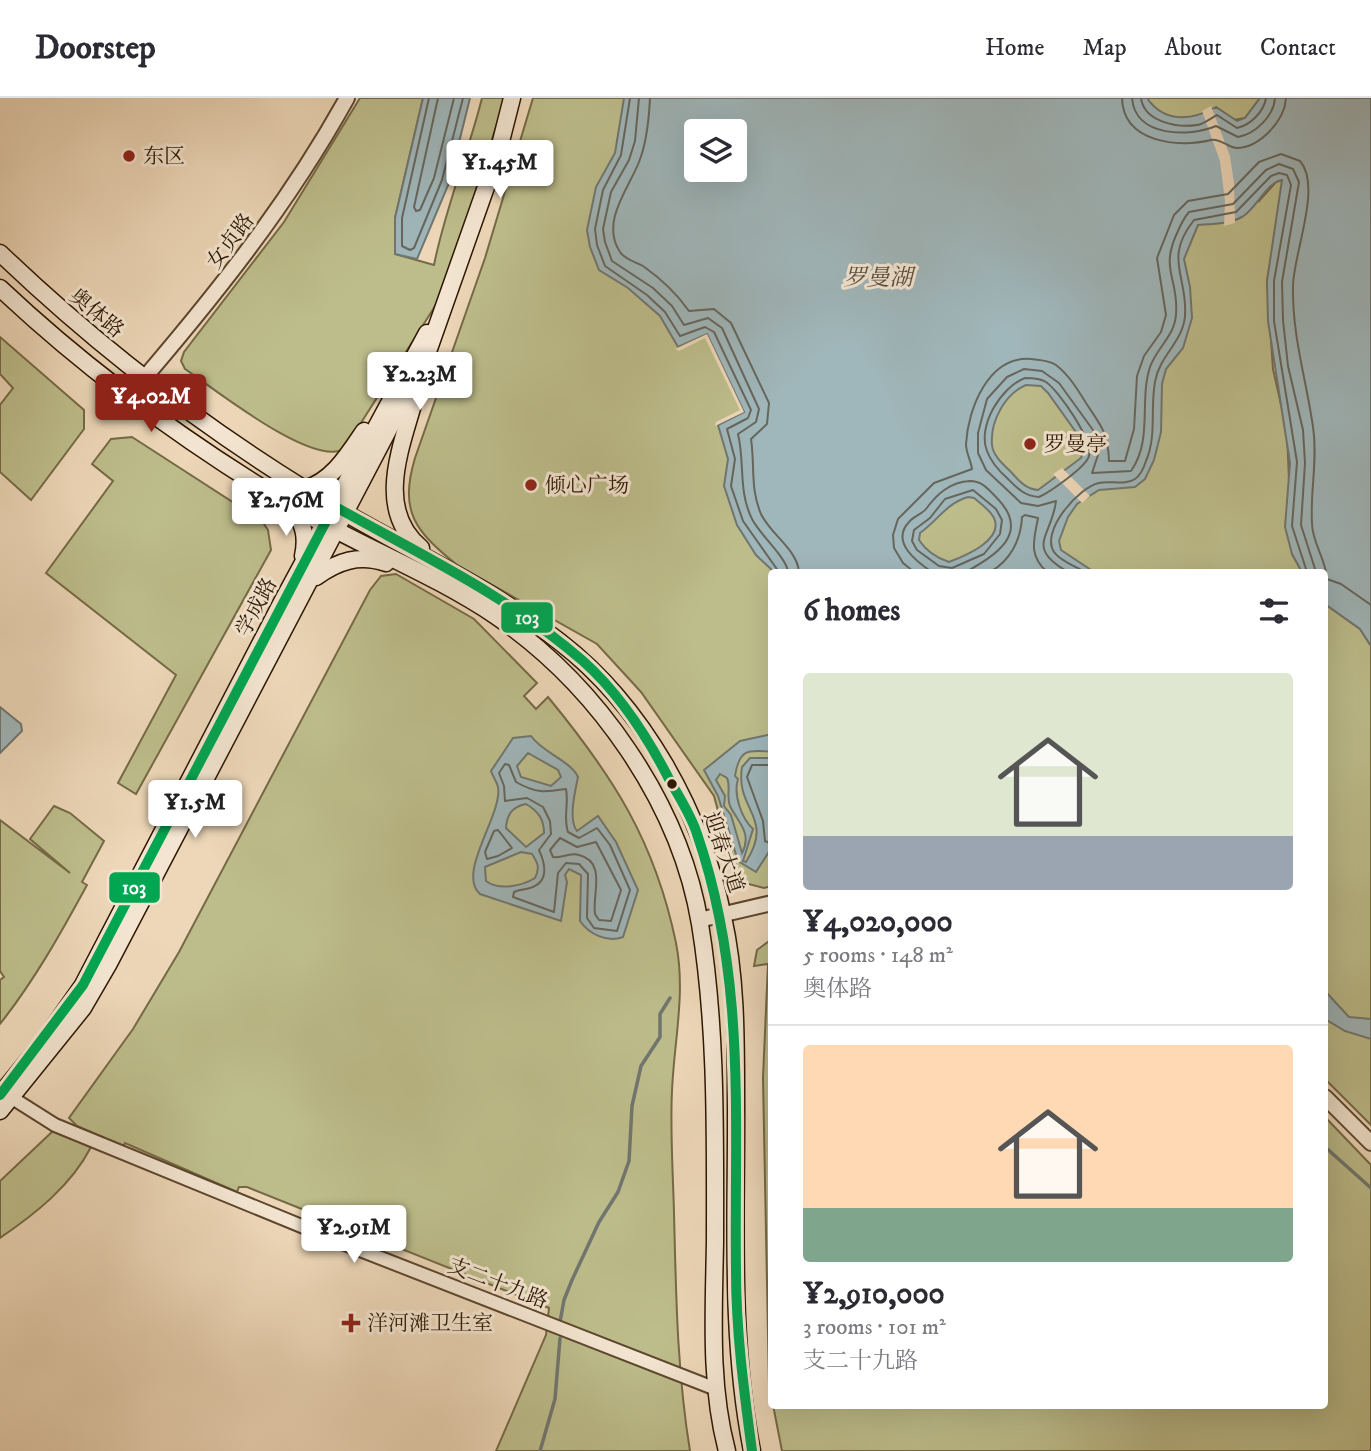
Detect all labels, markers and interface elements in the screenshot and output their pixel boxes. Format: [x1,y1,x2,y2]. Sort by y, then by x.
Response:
text: Doorstep [35,28,156,69]
text: Home [985,33,1044,63]
text: Map [1082,33,1127,63]
text: About [1165,33,1222,63]
text: Contact [1260,33,1336,63]
map controls [684,119,747,182]
button: layers [684,119,747,182]
pin: ¥1.45M [443,140,557,200]
place label: 东区 [143,144,185,170]
marker: 东区 [121,148,137,164]
text: ¥1.45M [462,148,538,177]
street label: 女贞路 [201,209,260,275]
water label: 罗曼湖 [844,264,917,293]
street label: 奥体路 [64,284,129,344]
pin: ¥2.23M [363,352,477,412]
text: ¥2.23M [383,360,457,389]
pin: ¥4.02M [94,374,208,434]
text: ¥4.02M [111,382,191,411]
place label: 罗曼亭 [1044,432,1107,458]
marker: 罗曼亭 [1022,436,1038,452]
place label: 倾心广场 [545,473,629,499]
marker: 倾心广场 [523,477,539,493]
pin: ¥2.76M [229,478,343,538]
text: ¥2.76M [248,486,324,515]
street label: 学成路 [231,574,283,641]
icon: filters [1255,592,1293,630]
text: 6 homes [803,593,900,630]
line badge: 103 [500,601,554,634]
text: 103 [515,607,539,630]
icon: home [985,719,1111,845]
unlabelled marker [665,777,679,791]
pin: ¥1.5M [146,780,244,840]
text: ¥1.5M [164,788,226,817]
street label: 迎春大道 [697,808,749,896]
line badge: 103 [108,871,161,904]
text: 103 [122,877,146,900]
text: ¥4,020,000 [803,904,953,941]
text: 5 rooms · 148 m² [803,941,953,970]
text: 奥体路 [803,975,872,1004]
icon: home [985,1091,1111,1217]
pin: ¥2.91M [297,1206,411,1265]
text: ¥2.91M [317,1213,391,1242]
street label: 支二十九路 [444,1253,551,1315]
text: ¥2,910,000 [803,1276,945,1313]
place label: 洋河滩卫生室 [367,1311,493,1337]
marker: 洋河滩卫生室 [341,1313,361,1333]
text: 3 rooms · 101 m² [803,1313,946,1342]
text: 支二十九路 [803,1347,918,1376]

